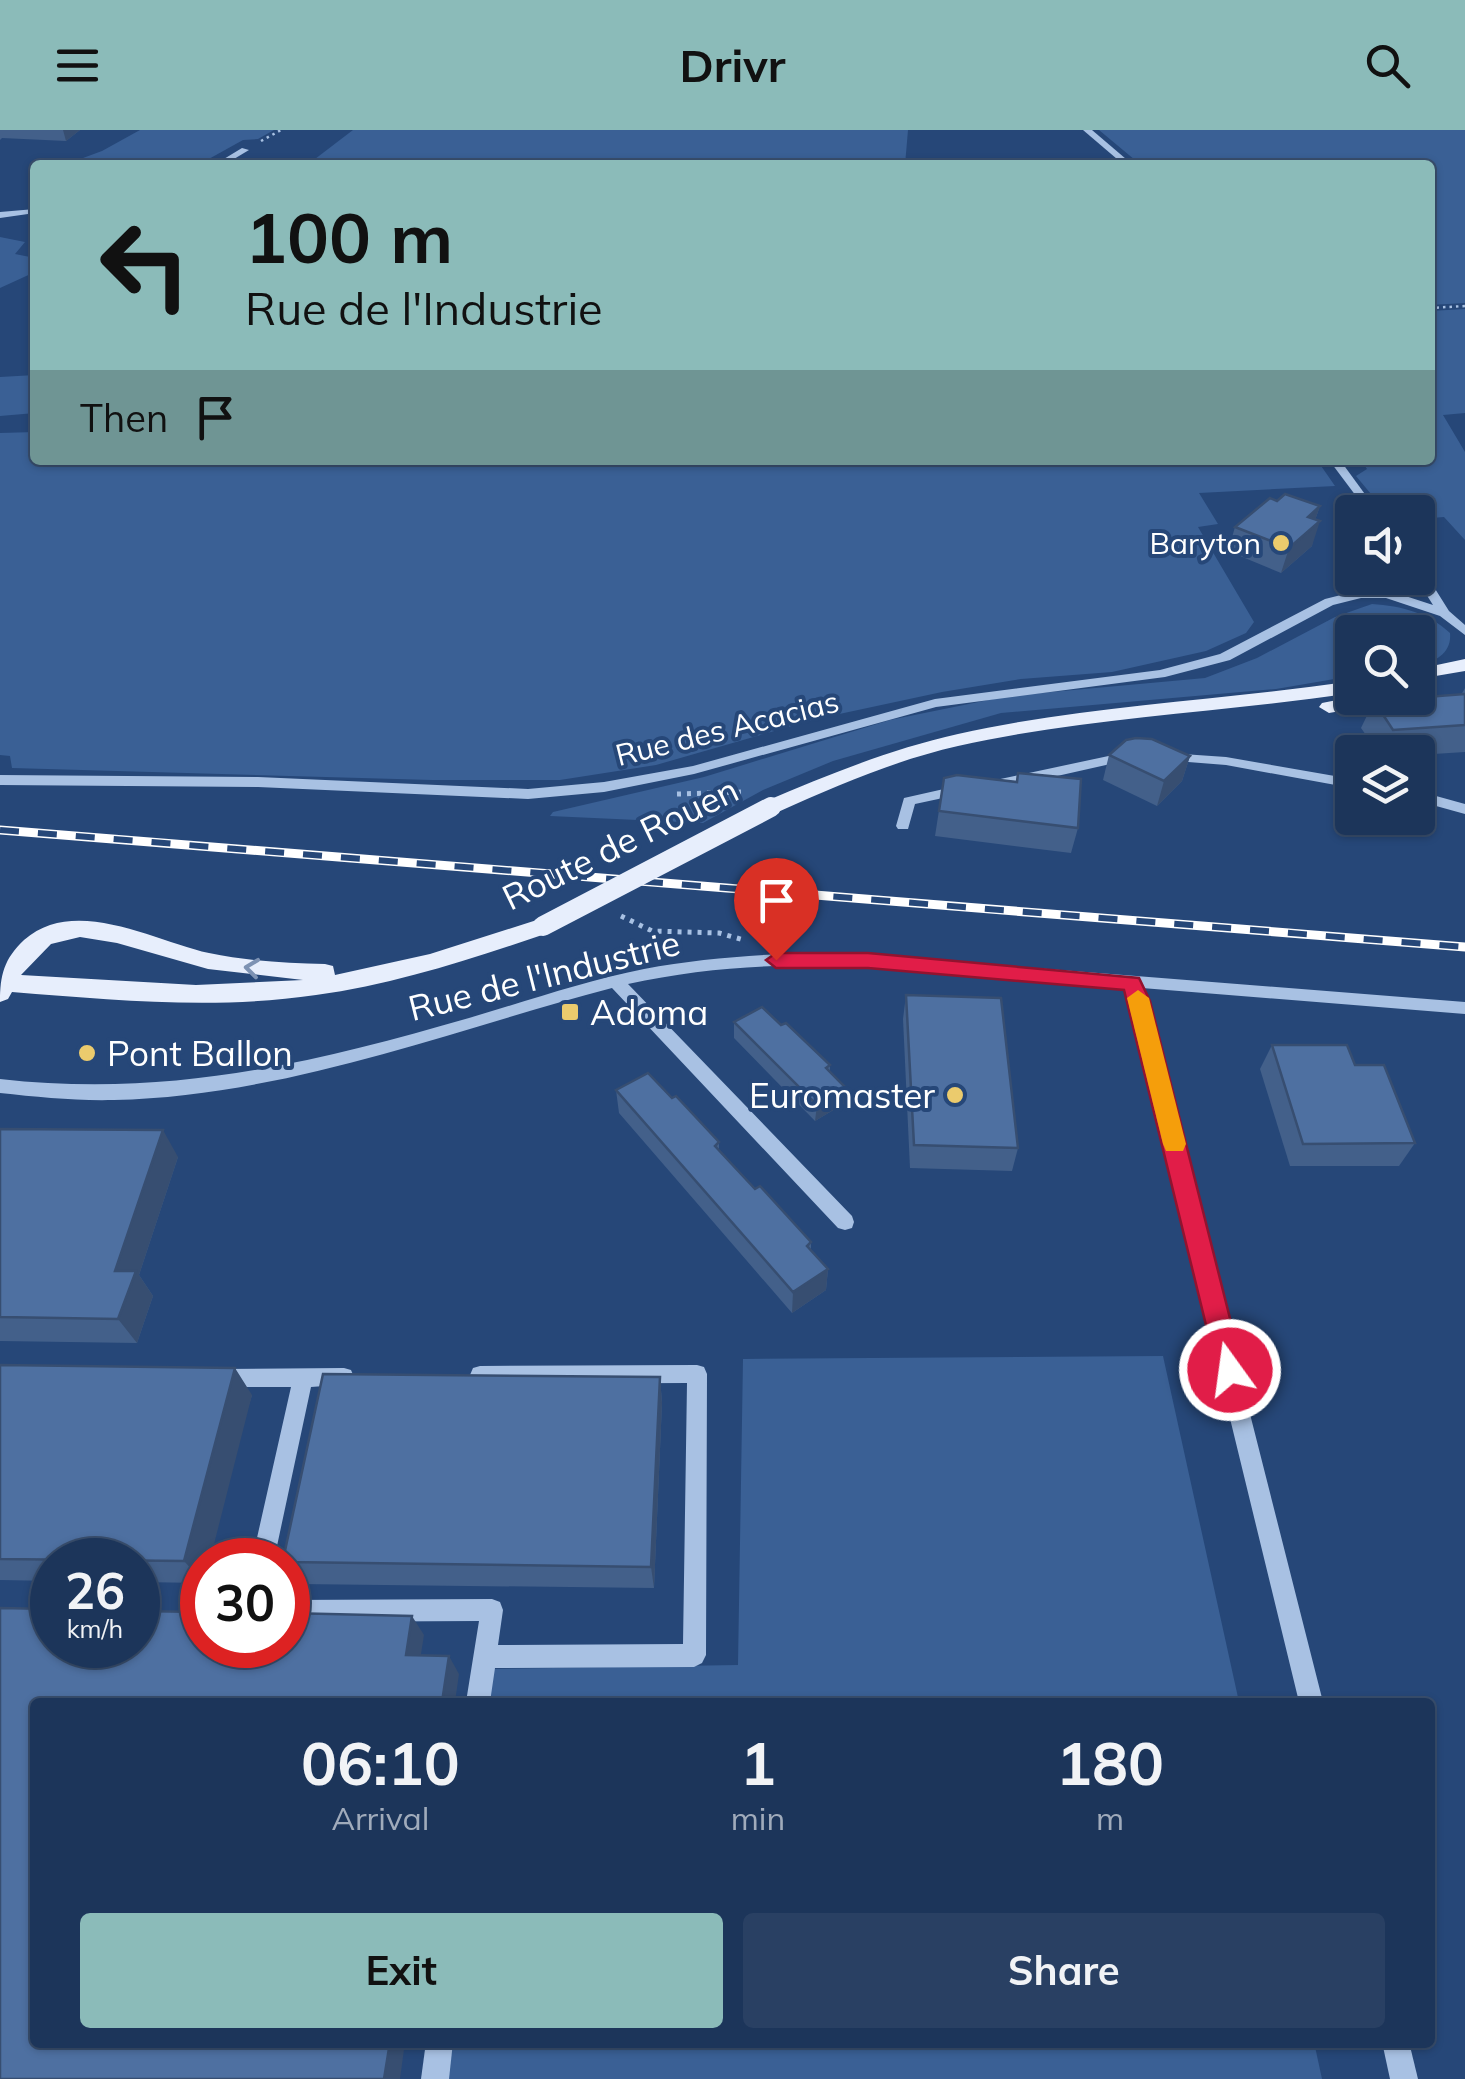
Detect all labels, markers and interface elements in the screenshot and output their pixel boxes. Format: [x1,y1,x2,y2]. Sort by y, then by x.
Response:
text: Drivr [680,37,785,93]
icon: menu [50,38,105,93]
icon: search [1360,38,1415,93]
text: 100 m [245,193,453,281]
icon: left [80,200,210,330]
text: Rue de l'Industrie [245,280,603,336]
icon: arrive [188,390,243,445]
text: Then [80,394,168,442]
map controls [1335,495,1435,835]
button: sound [1335,495,1435,595]
place label: Baryton [1150,524,1261,562]
marker: Baryton [1270,532,1292,554]
button: search [1335,615,1435,715]
street label: Rue des Acacias [611,682,843,774]
button: layers [1335,735,1435,835]
street label: Route de Rouen [495,767,745,919]
pin [734,858,819,961]
icon: arrive [749,873,804,928]
street label: Rue de l'Industrie [404,920,684,1030]
one-way arrow [244,958,260,979]
place label: Adoma [590,990,708,1034]
marker: Adoma [559,1001,581,1023]
place label: Pont Ballon [107,1031,293,1075]
marker: Pont Ballon [76,1042,98,1064]
place label: Euromaster [749,1073,935,1117]
marker: Euromaster [944,1084,966,1106]
position arrow [1178,1318,1282,1422]
speed limit sign: 30 [180,1538,310,1668]
text: 26 [65,1559,125,1622]
text: km/h [67,1613,123,1644]
text: 06:10 [301,1725,460,1800]
text: 1 [740,1725,776,1800]
text: 180 [1056,1725,1164,1800]
text: Arrival [331,1798,429,1838]
text: min [731,1798,785,1838]
text: m [1096,1798,1124,1838]
button: Exit [80,1913,723,2028]
button: Share [743,1913,1385,2028]

